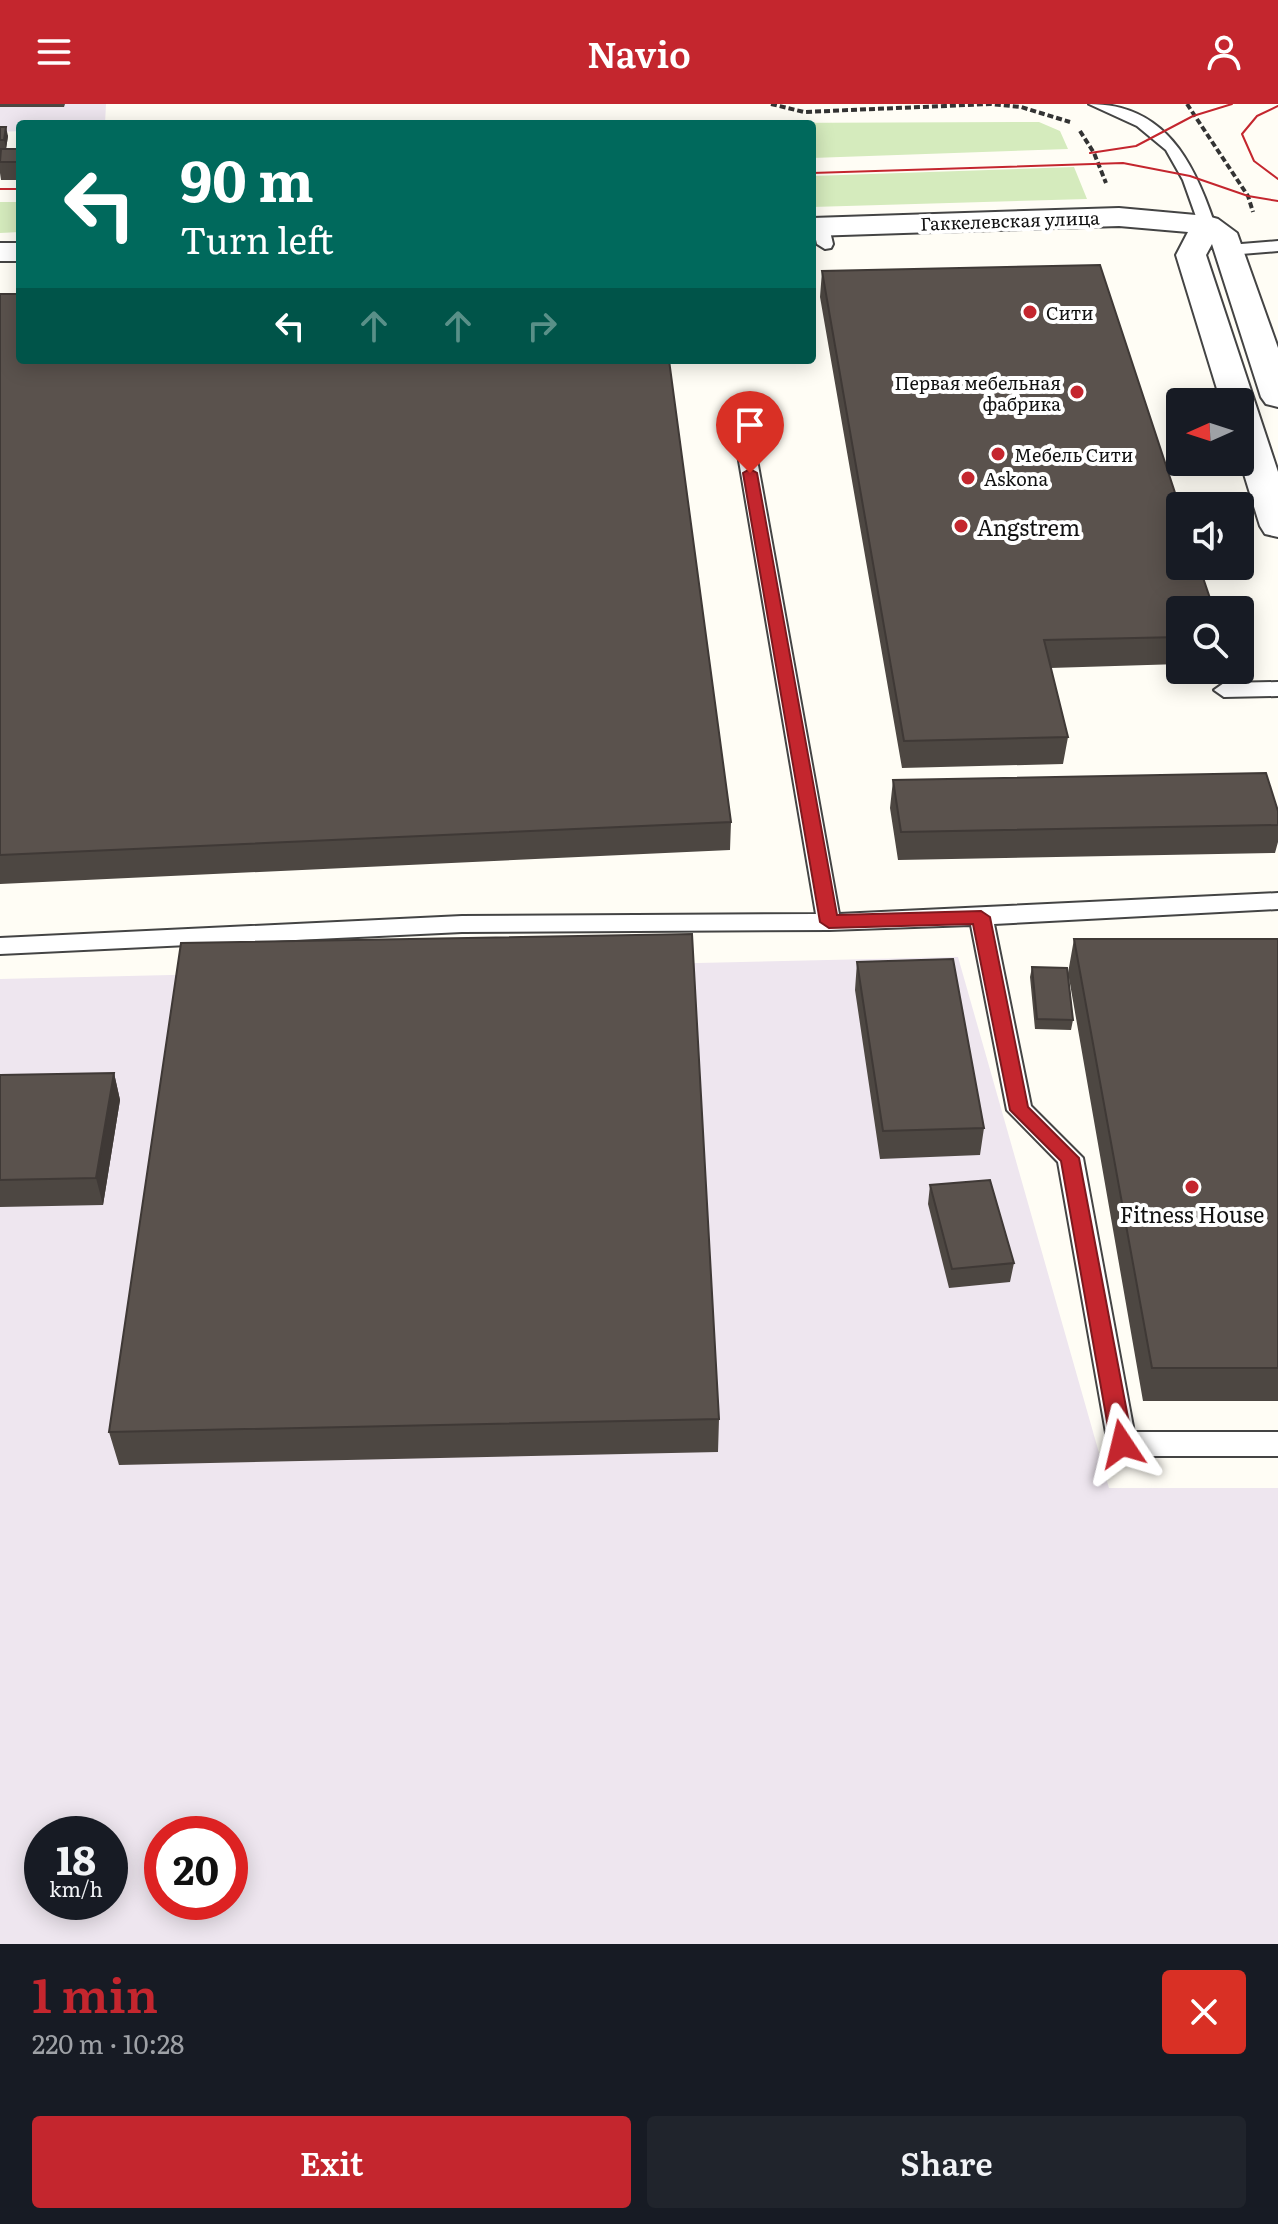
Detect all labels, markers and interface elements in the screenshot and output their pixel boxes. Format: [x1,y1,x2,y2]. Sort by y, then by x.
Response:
text: Navio [587,26,691,79]
icon: menu [32,30,76,74]
icon: person [1202,30,1246,74]
text: 90 m [180,136,314,219]
icon: left [48,152,152,256]
street label: Гаккелевская улица [920,203,1100,237]
text: Turn left [180,212,334,265]
place label: Сити [1046,299,1093,326]
marker: Сити [1021,303,1039,321]
icon: left [268,304,312,348]
icon: ahead [352,304,396,348]
icon: ahead [436,304,480,348]
icon: right [520,304,564,348]
place label: Первая мебельная фабрика [894,369,1061,417]
marker: Первая мебельная фабрика [1068,383,1086,401]
north arrow [1166,388,1254,476]
map controls [1166,388,1254,684]
pin [716,391,784,473]
icon: arrive [728,403,772,447]
place label: Мебель Сити [1014,441,1133,468]
marker: Мебель Сити [989,445,1007,463]
place label: Askona [984,465,1048,492]
marker: Askona [959,469,977,487]
button: sound [1166,492,1254,580]
place label: Angstrem [977,510,1080,543]
marker: Angstrem [952,517,970,535]
button: search [1166,596,1254,684]
marker: Fitness House [1183,1178,1201,1196]
place label: Fitness House [1120,1197,1264,1230]
position arrow [1080,1402,1164,1486]
speed limit sign: 20 [144,1816,248,1920]
text: 18 [56,1828,96,1887]
text: km/h [49,1873,103,1903]
text: 1 min [32,1957,158,2028]
button: close [1162,1970,1246,2054]
text: 220 m · 10:28 [32,2023,184,2062]
button: Exit [32,2116,631,2208]
button: Share [647,2116,1246,2208]

